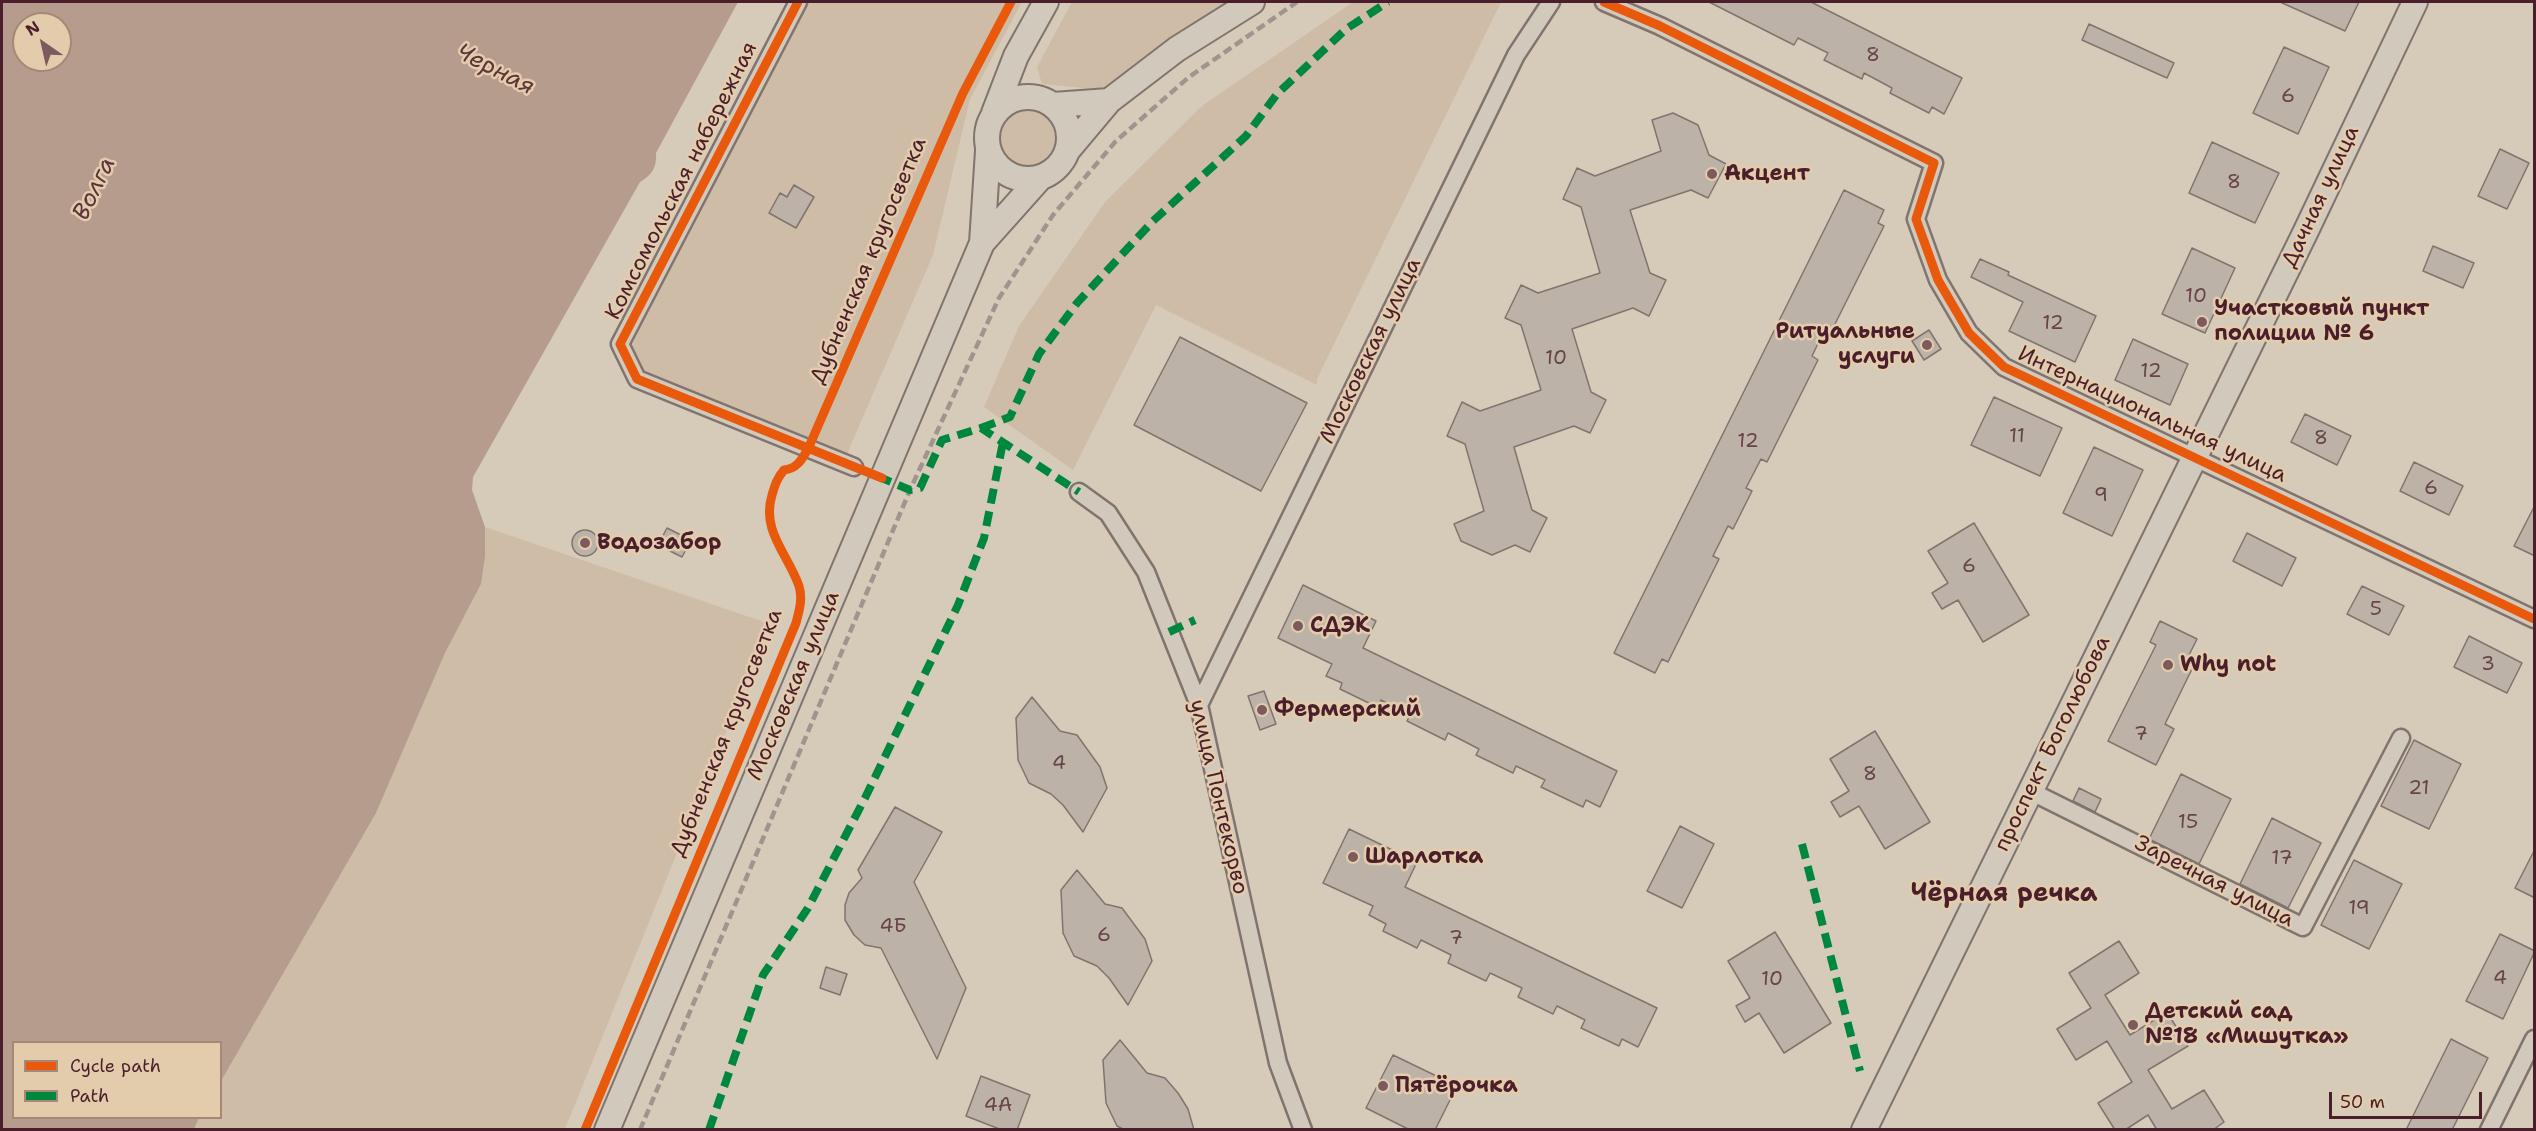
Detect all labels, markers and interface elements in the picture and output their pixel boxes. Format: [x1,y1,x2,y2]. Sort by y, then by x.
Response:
north arrow [12,12,72,72]
text: N [22,16,44,41]
water label: Черная [451,38,539,102]
street label: Комсомольская набережная [600,38,764,324]
house number: 8 [1866,44,1880,68]
house number: 6 [2281,85,2295,109]
street label: Дачная улица [2277,122,2365,272]
street label: Дубненская кругосветка [805,134,933,388]
water label: Волга [67,153,123,225]
place label: Акцент [1724,161,1810,187]
marker: Акцент [1705,167,1719,181]
house number: 8 [2227,171,2241,195]
street label: Московская улица [1315,254,1427,448]
house number: 10 [2185,285,2207,309]
place label: Участковый пункт полиции № 6 [2214,296,2429,348]
house number: 12 [2042,312,2064,336]
marker: Участковый пункт полиции № 6 [2195,315,2209,329]
place label: Ритуальные услуги [1775,319,1915,370]
marker: Ритуальные услуги [1920,338,1934,352]
street label: Интернациональная улица [2013,341,2291,489]
house number: 10 [1545,347,1567,371]
house number: 12 [2140,360,2162,384]
house number: 11 [2009,425,2025,449]
house number: 8 [2314,427,2328,451]
house number: 12 [1737,430,1759,454]
house number: 6 [2424,477,2438,501]
house number: 9 [2094,484,2108,508]
place label: Водозабор [597,530,722,556]
marker: Водозабор [578,536,592,550]
house number: 6 [1962,555,1976,579]
street label: Московская улица [742,587,846,785]
house number: 5 [2370,598,2382,622]
street label: Дубненская кругосветка [665,605,789,861]
place label: СДЭК [1310,613,1370,639]
marker: СДЭК [1291,619,1305,633]
street label: проспект Боголюбова [1989,632,2117,856]
place label: Why not [2180,652,2276,678]
house number: 3 [2481,653,2495,677]
marker: Why not [2161,658,2175,672]
street label: улица Понтекорво [1183,697,1253,897]
place label: Фермерский [1274,697,1421,723]
marker: Фермерский [1255,703,1269,717]
house number: 7 [2134,723,2148,747]
house number: 4 [1052,752,1066,776]
house number: 8 [1863,763,1877,787]
house number: 21 [2408,777,2430,801]
house number: 15 [2178,811,2198,835]
street label: Заречная улица [2130,830,2298,934]
place label: Шарлотка [1365,844,1483,870]
house number: 17 [2271,847,2293,871]
marker: Шарлотка [1346,850,1360,864]
district label: Чёрная речка [1910,878,2098,910]
house number: 19 [2348,897,2370,921]
house number: 4Б [879,915,907,939]
house number: 6 [1097,924,1111,948]
house number: 7 [1449,927,1463,951]
house number: 4 [2493,967,2507,991]
house number: 10 [1761,968,1783,992]
place label: Детский сад №18 «Мишутка» [2145,999,2349,1050]
marker: Детский сад №18 «Мишутка» [2126,1018,2140,1032]
legend [12,1041,222,1119]
text: Cycle path [70,1054,161,1078]
place label: Пятёрочка [1395,1073,1518,1099]
marker: Пятёрочка [1376,1079,1390,1093]
scale bar [2332,1080,2485,1118]
text: Path [70,1084,109,1108]
text: 50 m [2340,1090,2385,1114]
house number: 4А [984,1094,1012,1118]

